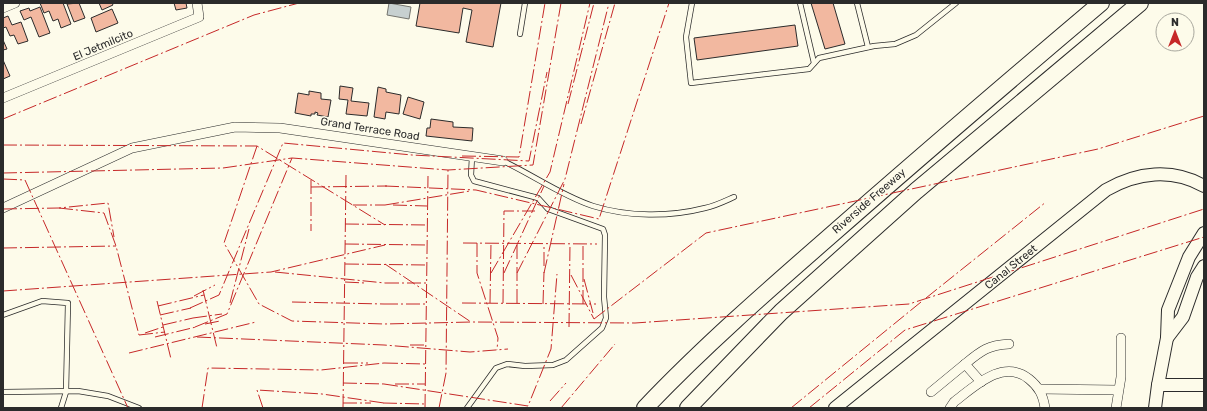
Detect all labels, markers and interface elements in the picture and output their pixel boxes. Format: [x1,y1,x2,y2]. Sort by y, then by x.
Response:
north arrow [1155,12,1195,52]
text: N [1171,16,1179,29]
street label: El Jetmilcito [71,27,135,63]
street label: Grand Terrace Road [320,115,420,143]
street label: Riverside Freeway [830,166,908,236]
street label: Canal Street [982,242,1040,292]

